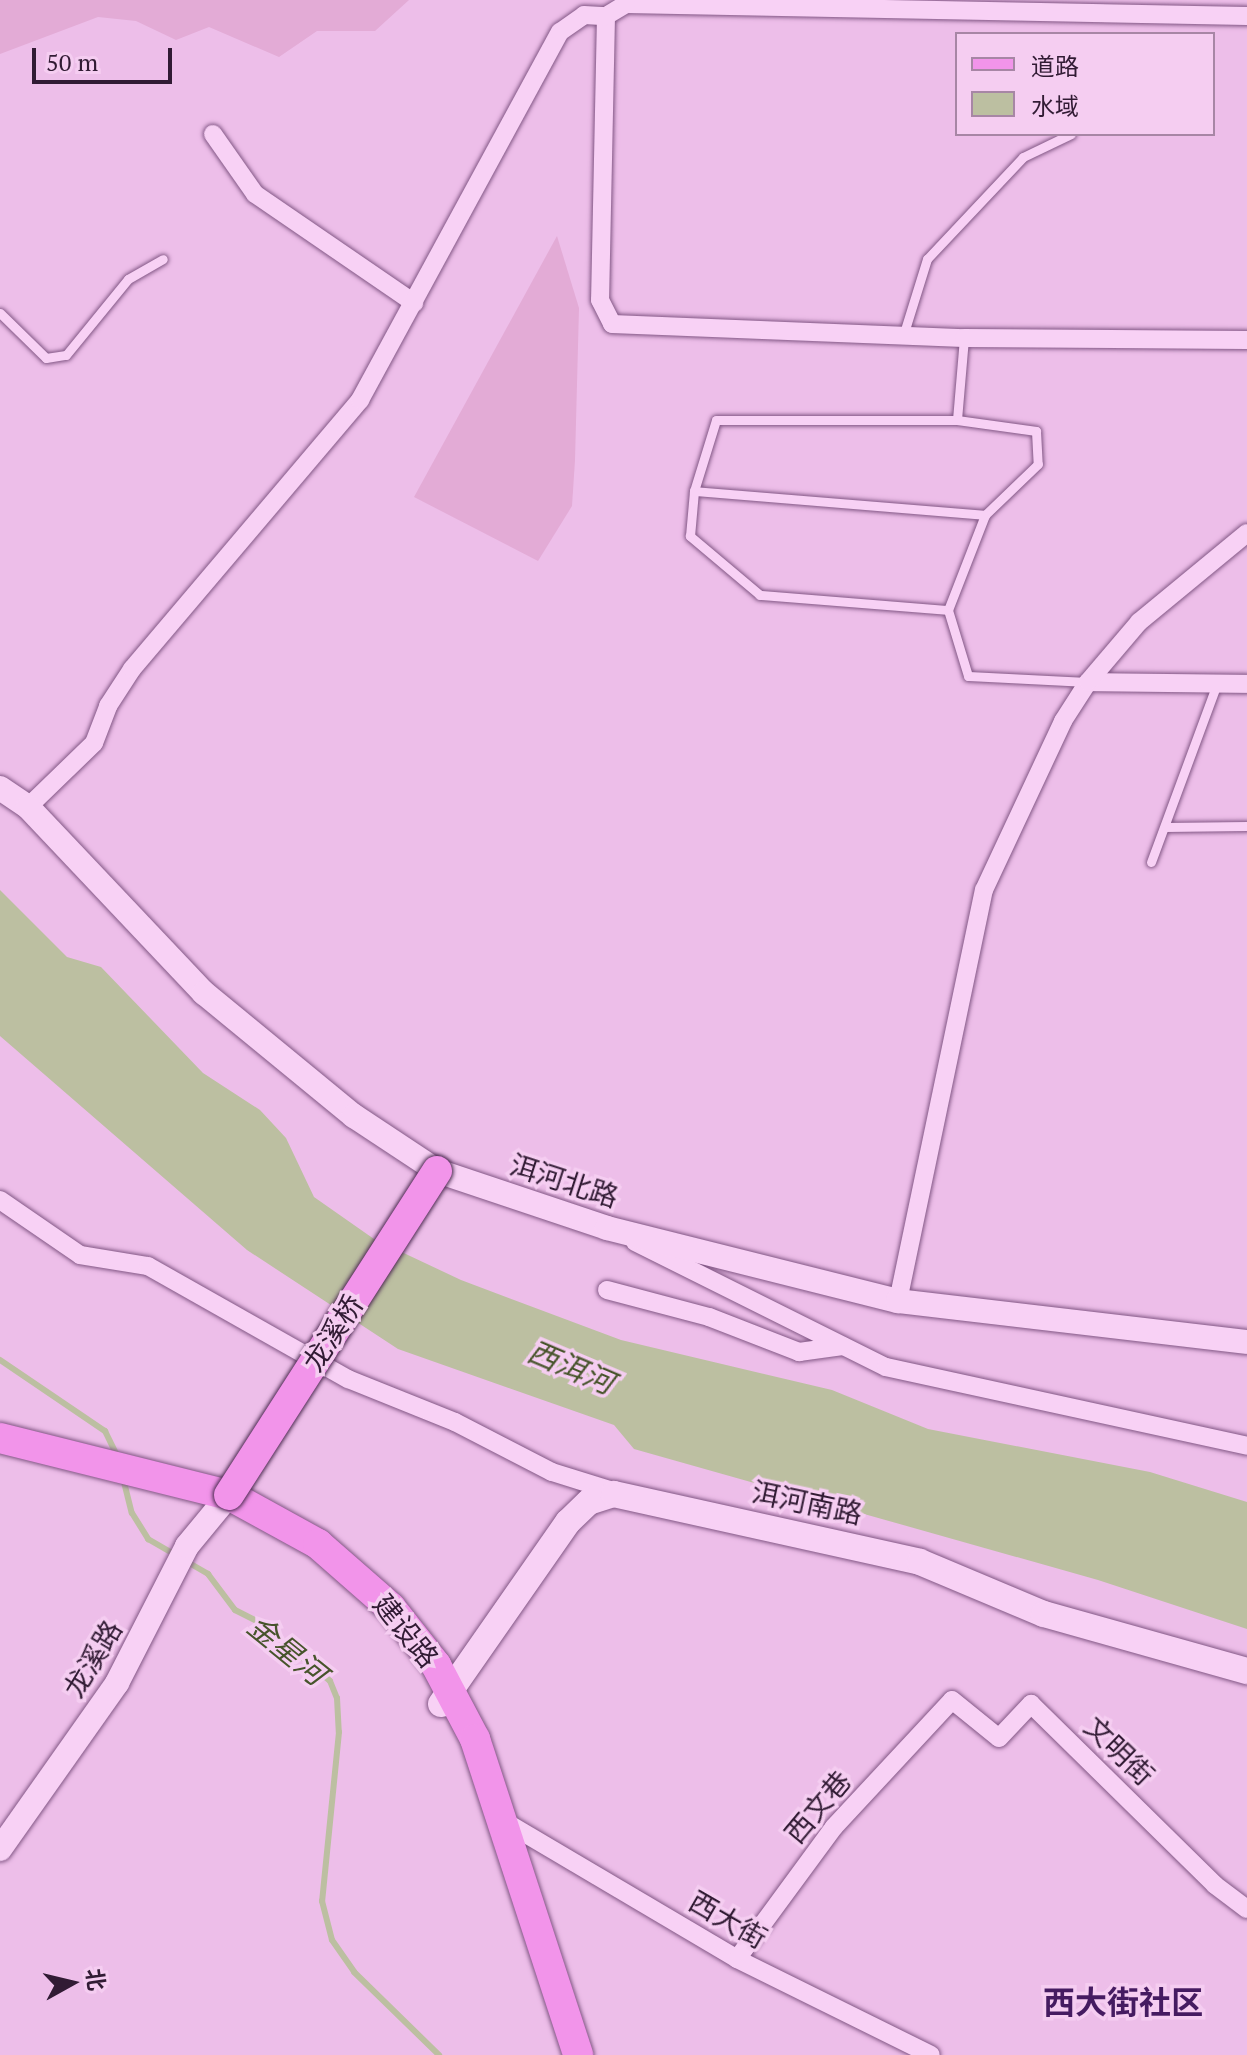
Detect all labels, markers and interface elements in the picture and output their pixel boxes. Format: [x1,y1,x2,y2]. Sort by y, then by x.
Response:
scale bar [36,32,176,82]
legend [955,32,1215,136]
text: 50 m [46,46,98,78]
text: 道路 [1031,50,1079,82]
text: 水域 [1031,90,1079,122]
street label: 洱河北路 [506,1148,622,1214]
street label: 龙溪桥 [296,1289,370,1377]
water label: 西洱河 [523,1333,619,1401]
street label: 洱河南路 [749,1475,865,1531]
street label: 建设路 [367,1588,445,1674]
water label: 金星河 [241,1608,333,1692]
street label: 龙溪路 [57,1614,129,1704]
street label: 文明街 [1077,1710,1161,1792]
street label: 西文巷 [778,1764,858,1850]
street label: 西大街 [683,1884,773,1956]
north arrow [32,1943,112,2023]
text: 北 [80,1967,112,1993]
district label: 西大街社区 [1043,1983,1203,2021]

